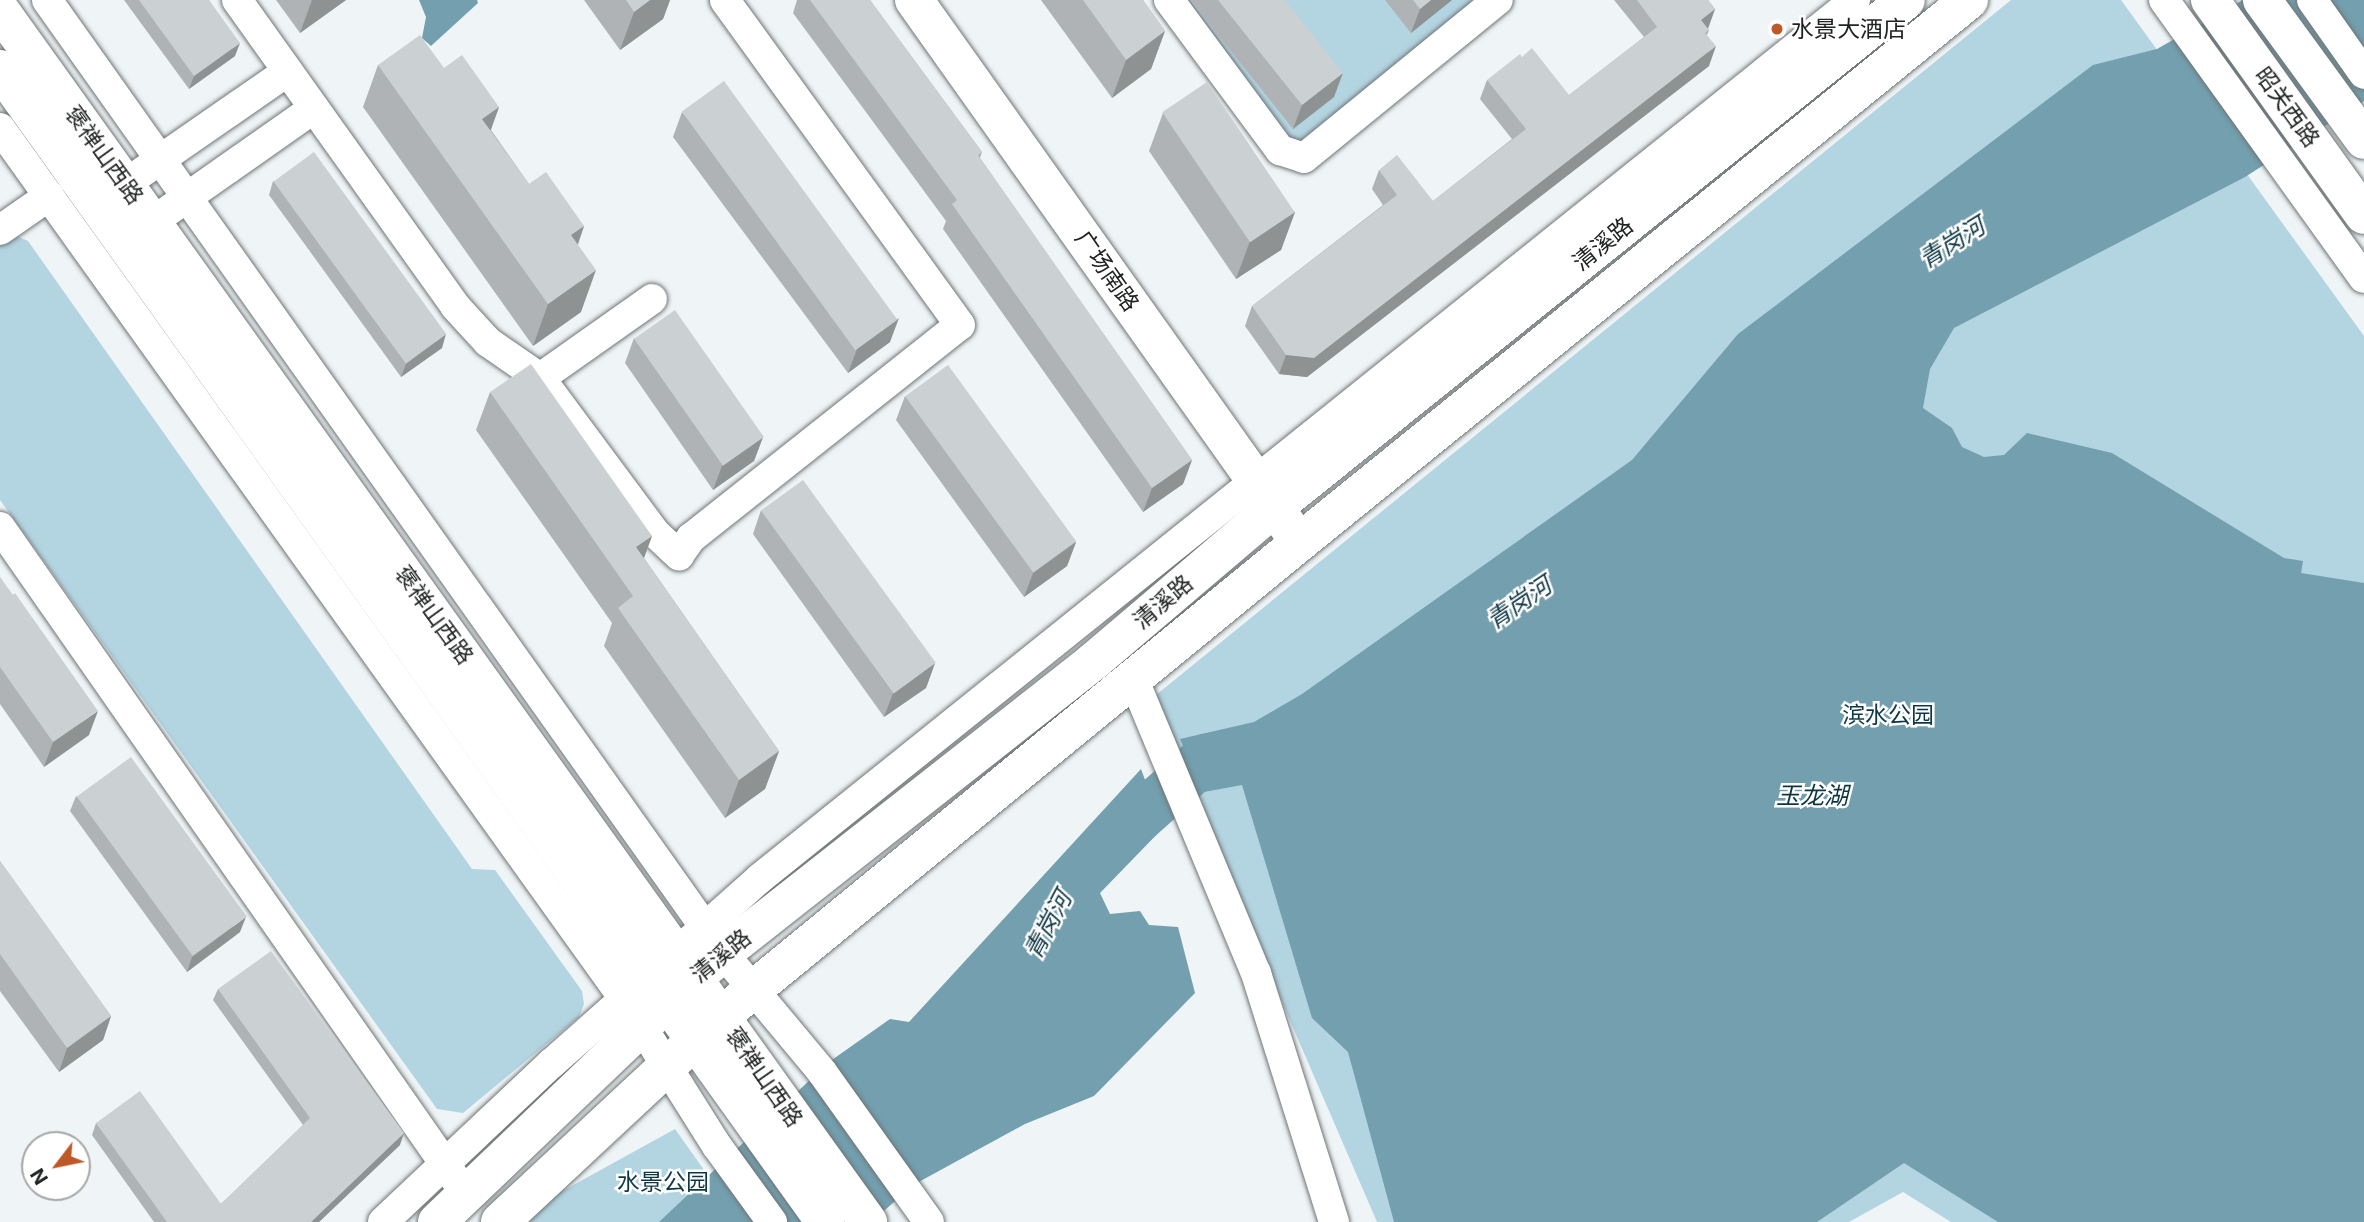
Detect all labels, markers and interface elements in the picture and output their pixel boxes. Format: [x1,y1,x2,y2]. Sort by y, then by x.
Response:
place label: 水景大酒店 [1791,15,1906,43]
marker: 水景大酒店 [1769,21,1785,37]
street label: 昭关西路 [2249,62,2325,152]
street label: 褒禅山西路 [59,100,149,210]
street label: 清溪路 [1568,212,1638,276]
water label: 青岗河 [1914,212,1990,274]
street label: 广场南路 [1069,225,1145,317]
street label: 褒禅山西路 [389,560,479,670]
street label: 清溪路 [1128,569,1198,635]
water label: 青岗河 [1481,571,1557,635]
park label: 滨水公园 [1842,701,1934,729]
water label: 玉龙湖 [1776,782,1848,810]
water label: 青岗河 [1018,886,1078,964]
street label: 清溪路 [686,924,756,988]
street label: 褒禅山西路 [720,1022,808,1132]
north arrow [21,1131,91,1201]
text: N [26,1164,53,1189]
park label: 水景公园 [617,1168,709,1196]

